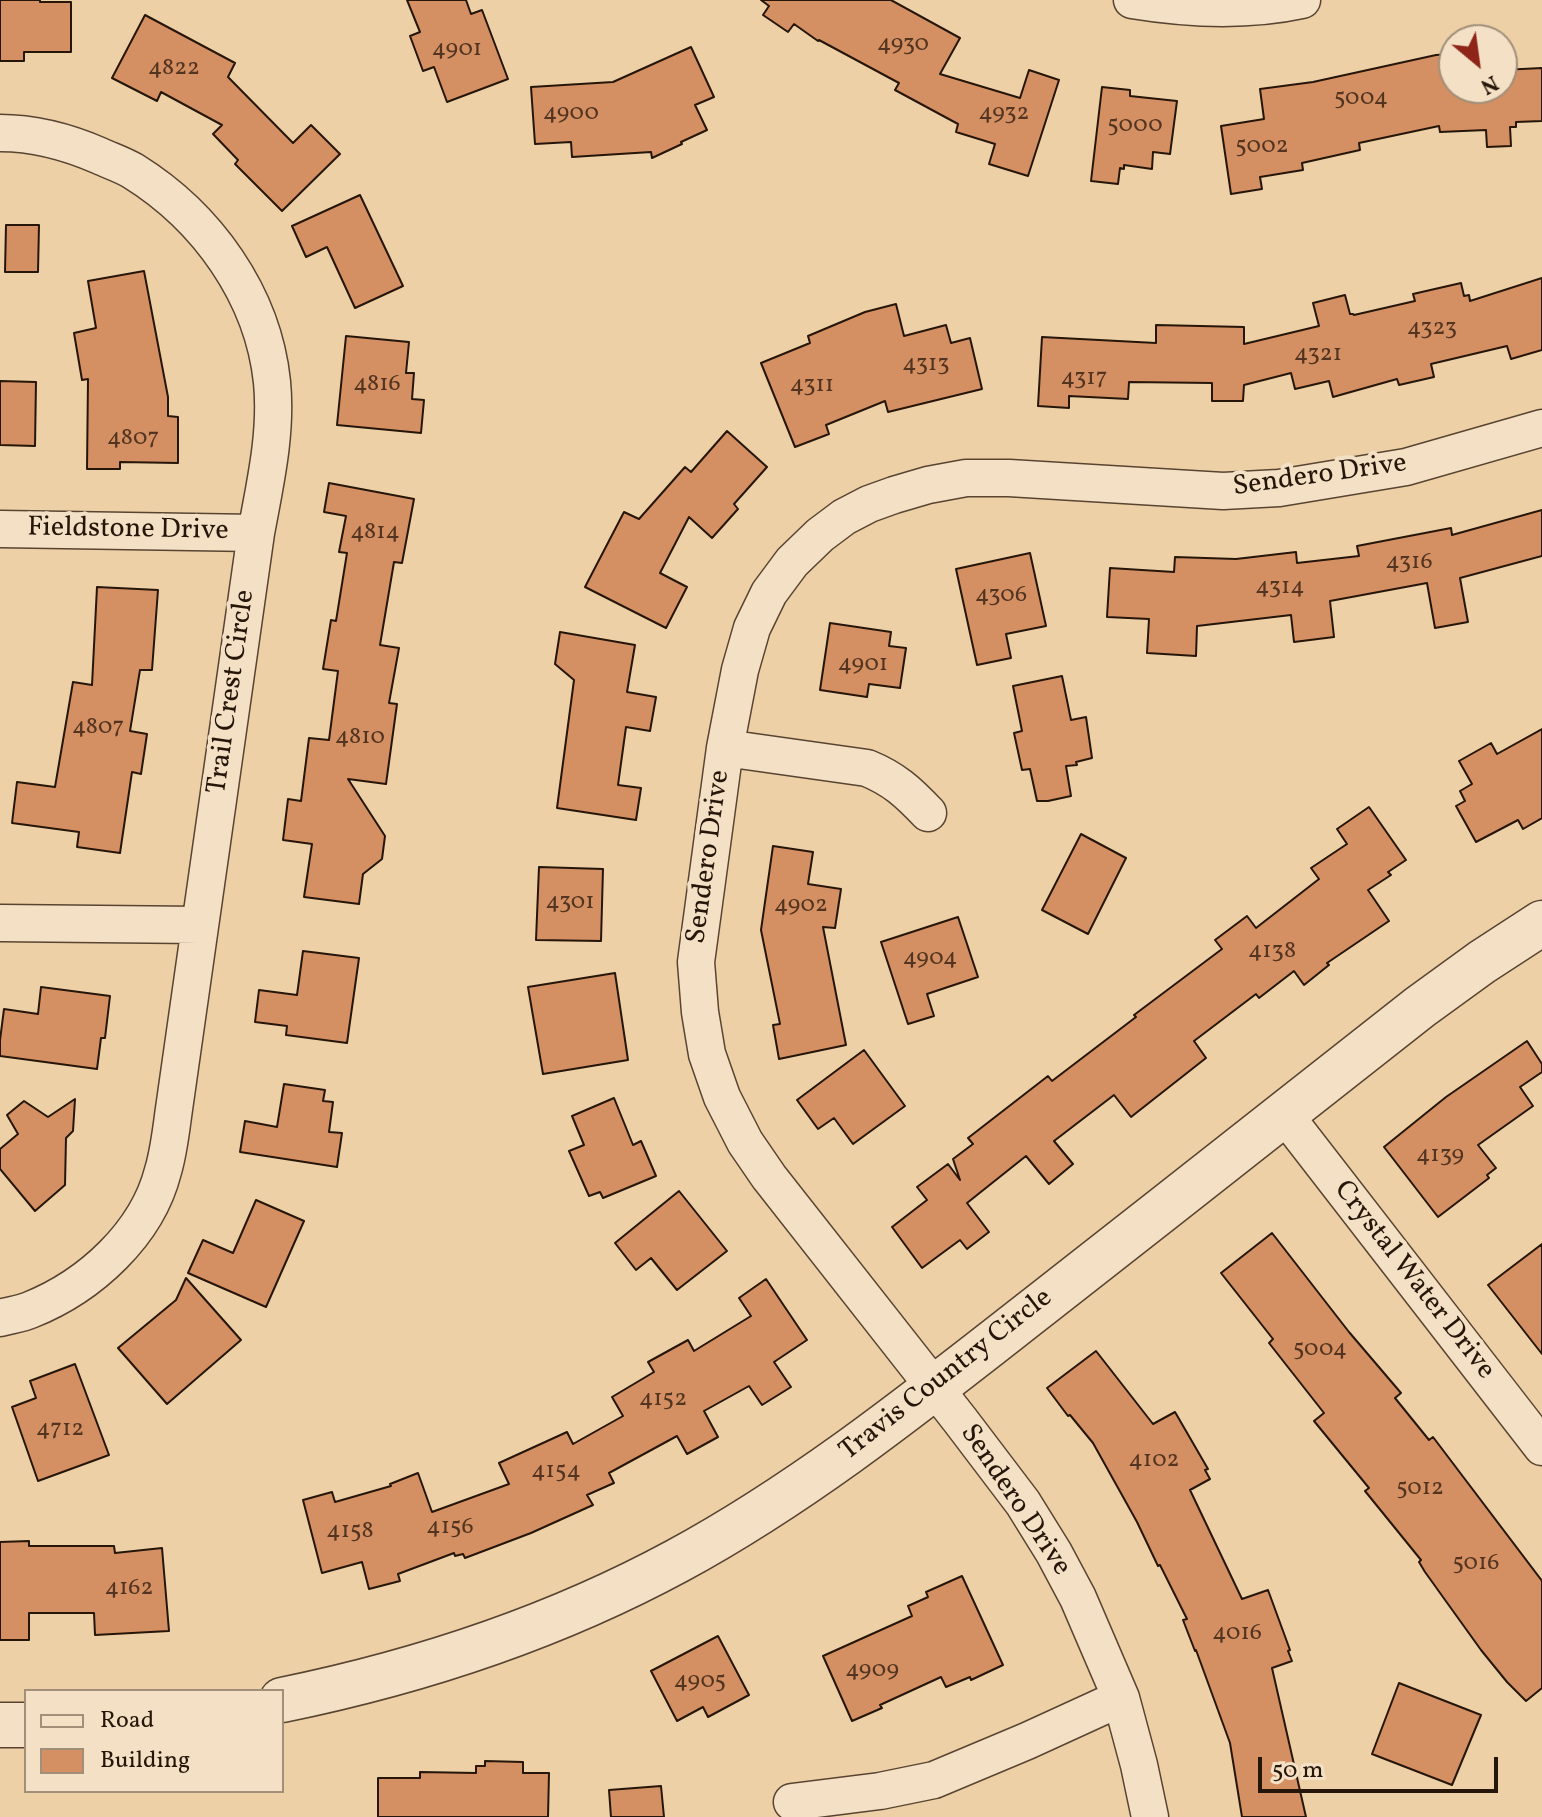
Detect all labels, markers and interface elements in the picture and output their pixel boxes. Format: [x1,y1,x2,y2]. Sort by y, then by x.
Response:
north arrow [1438,24,1518,104]
house number: 4930 [877,32,929,60]
house number: 4901 [432,37,482,65]
house number: 4822 [148,56,200,84]
text: N [1474,66,1503,101]
house number: 5004 [1334,86,1388,114]
house number: 4900 [543,101,599,129]
house number: 4932 [979,101,1029,129]
house number: 5000 [1107,113,1163,141]
house number: 5002 [1235,134,1289,162]
house number: 4323 [1407,316,1457,344]
house number: 4321 [1294,342,1342,370]
house number: 4313 [902,352,950,380]
house number: 4317 [1061,366,1107,394]
house number: 4816 [353,372,401,400]
house number: 4311 [790,373,834,401]
house number: 4807 [107,426,159,454]
street label: Sendero Drive [1231,448,1409,506]
street label: Fieldstone Drive [27,512,229,550]
house number: 4814 [350,520,400,548]
house number: 4316 [1385,550,1433,578]
house number: 4314 [1255,575,1305,603]
house number: 4306 [975,583,1027,611]
street label: Trail Crest Circle [202,588,264,796]
house number: 4901 [838,652,888,680]
house number: 4807 [72,715,124,743]
house number: 4810 [335,725,385,753]
street label: Sendero Drive [681,768,739,946]
house number: 4301 [546,890,594,918]
house number: 4902 [774,893,828,921]
house number: 4138 [1248,939,1296,967]
house number: 4904 [903,946,957,974]
house number: 4139 [1416,1143,1464,1171]
street label: Crystal Water Drive [1325,1175,1501,1387]
street label: Travis Country Circle [834,1282,1060,1470]
house number: 5004 [1293,1337,1347,1365]
house number: 4152 [639,1387,687,1415]
house number: 4712 [36,1417,84,1445]
street label: Sendero Drive [951,1419,1077,1583]
house number: 4102 [1129,1448,1179,1476]
house number: 4154 [531,1459,581,1487]
house number: 5012 [1396,1476,1444,1504]
house number: 4156 [426,1515,474,1543]
house number: 4158 [326,1519,374,1547]
house number: 5016 [1453,1551,1499,1579]
house number: 4162 [105,1576,153,1604]
house number: 4016 [1212,1621,1262,1649]
house number: 4909 [845,1658,899,1686]
house number: 4905 [674,1669,726,1697]
legend [24,1689,284,1793]
text: Road [100,1704,154,1738]
scale bar [1262,1741,1502,1791]
text: Building [100,1744,190,1778]
text: 50 m [1272,1754,1324,1788]

